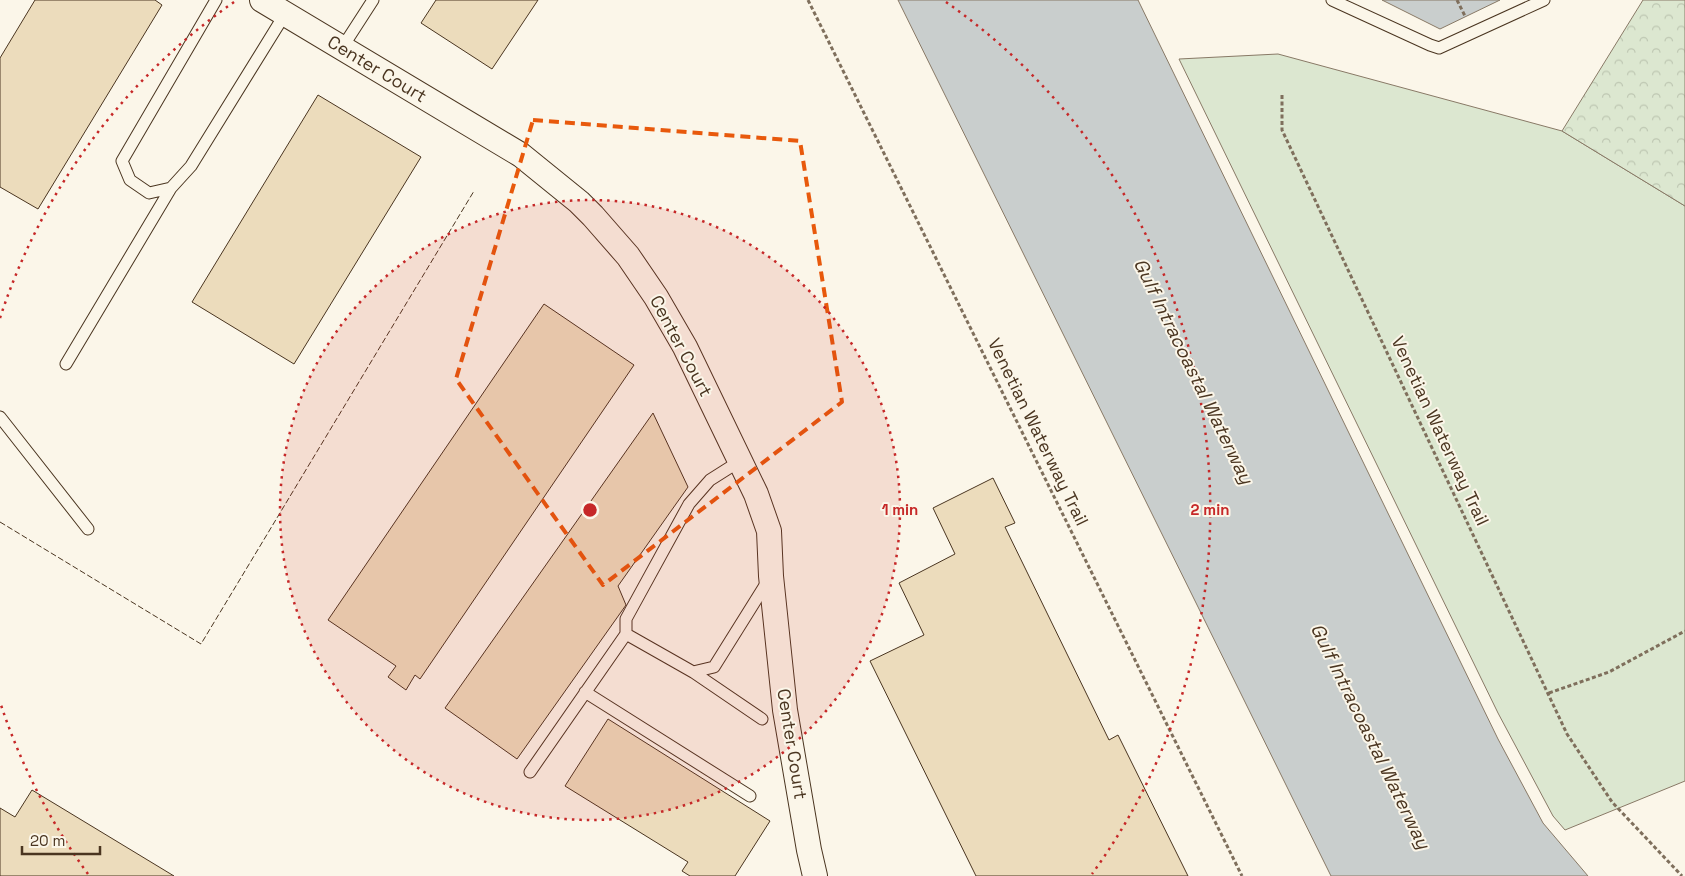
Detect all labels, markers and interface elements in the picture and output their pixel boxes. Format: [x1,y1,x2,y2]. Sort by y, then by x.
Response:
street label: Center Court [323,30,431,107]
water label: Gulf Intracoastal Waterway [1128,254,1260,489]
street label: Center Court [645,291,718,401]
street label: Venetian Waterway Trail [1386,332,1494,529]
street label: Venetian Waterway Trail [983,334,1094,529]
text: 1 min [882,500,918,519]
text: 2 min [1191,500,1229,519]
centre of rings [581,501,599,519]
water label: Gulf Intracoastal Waterway [1305,619,1437,854]
street label: Center Court [772,687,813,801]
scale bar [22,824,100,856]
text: 20 m [30,831,65,850]

